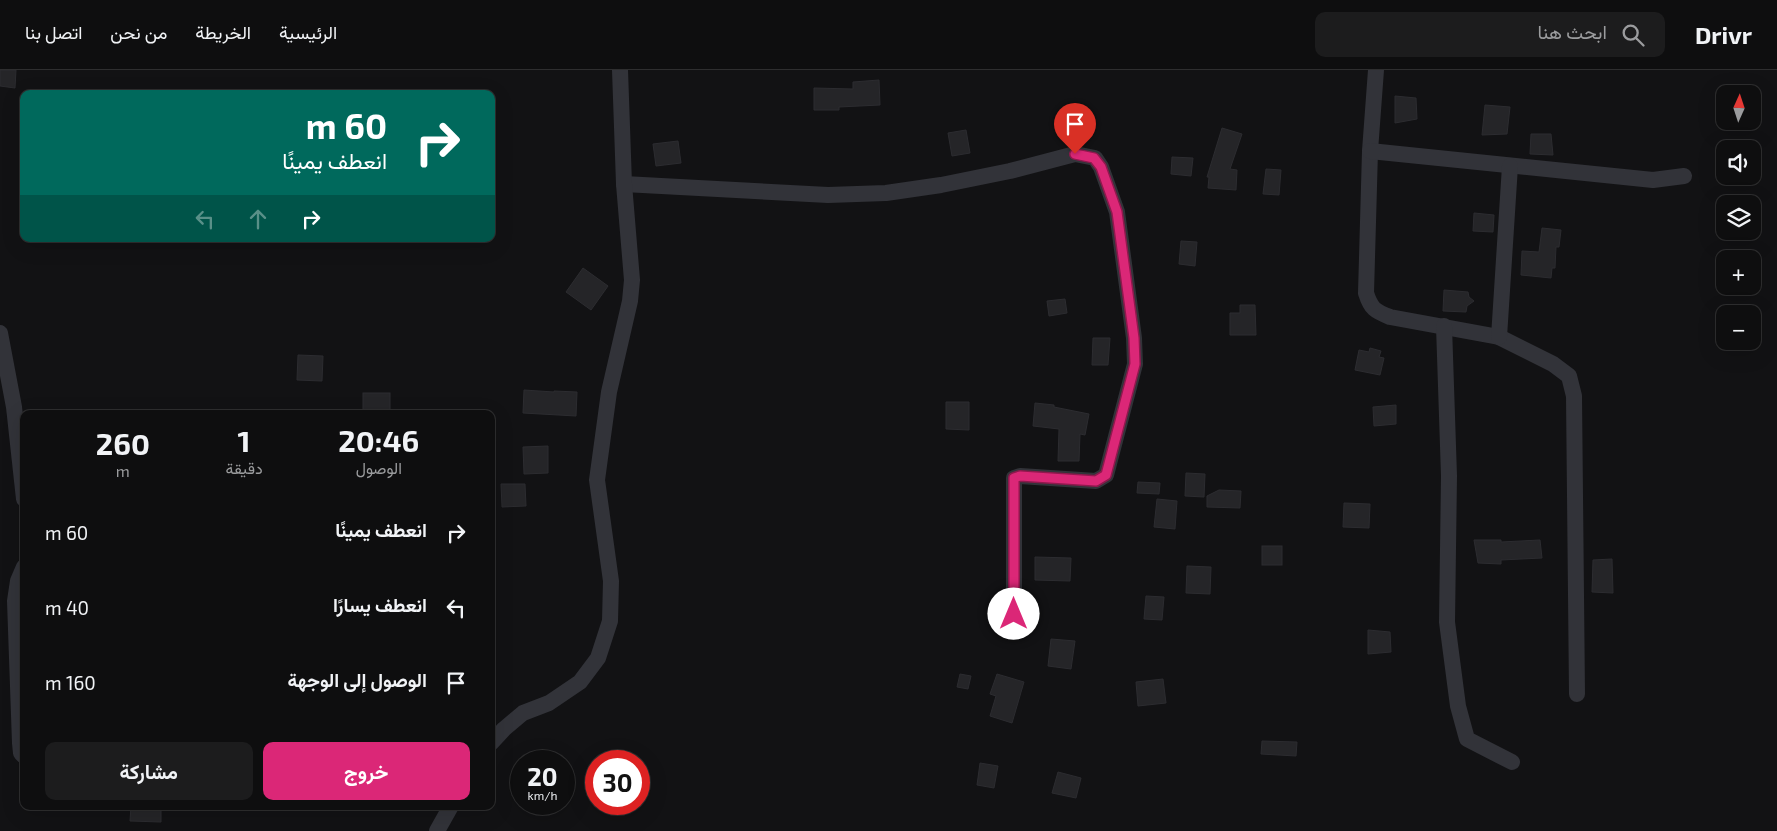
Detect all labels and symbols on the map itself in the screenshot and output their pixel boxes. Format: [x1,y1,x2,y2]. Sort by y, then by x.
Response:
north arrow [1716,85,1761,130]
pin [1054,103,1096,154]
position arrow [987,587,1039,639]
speed limit sign: 30 [585,750,650,815]

